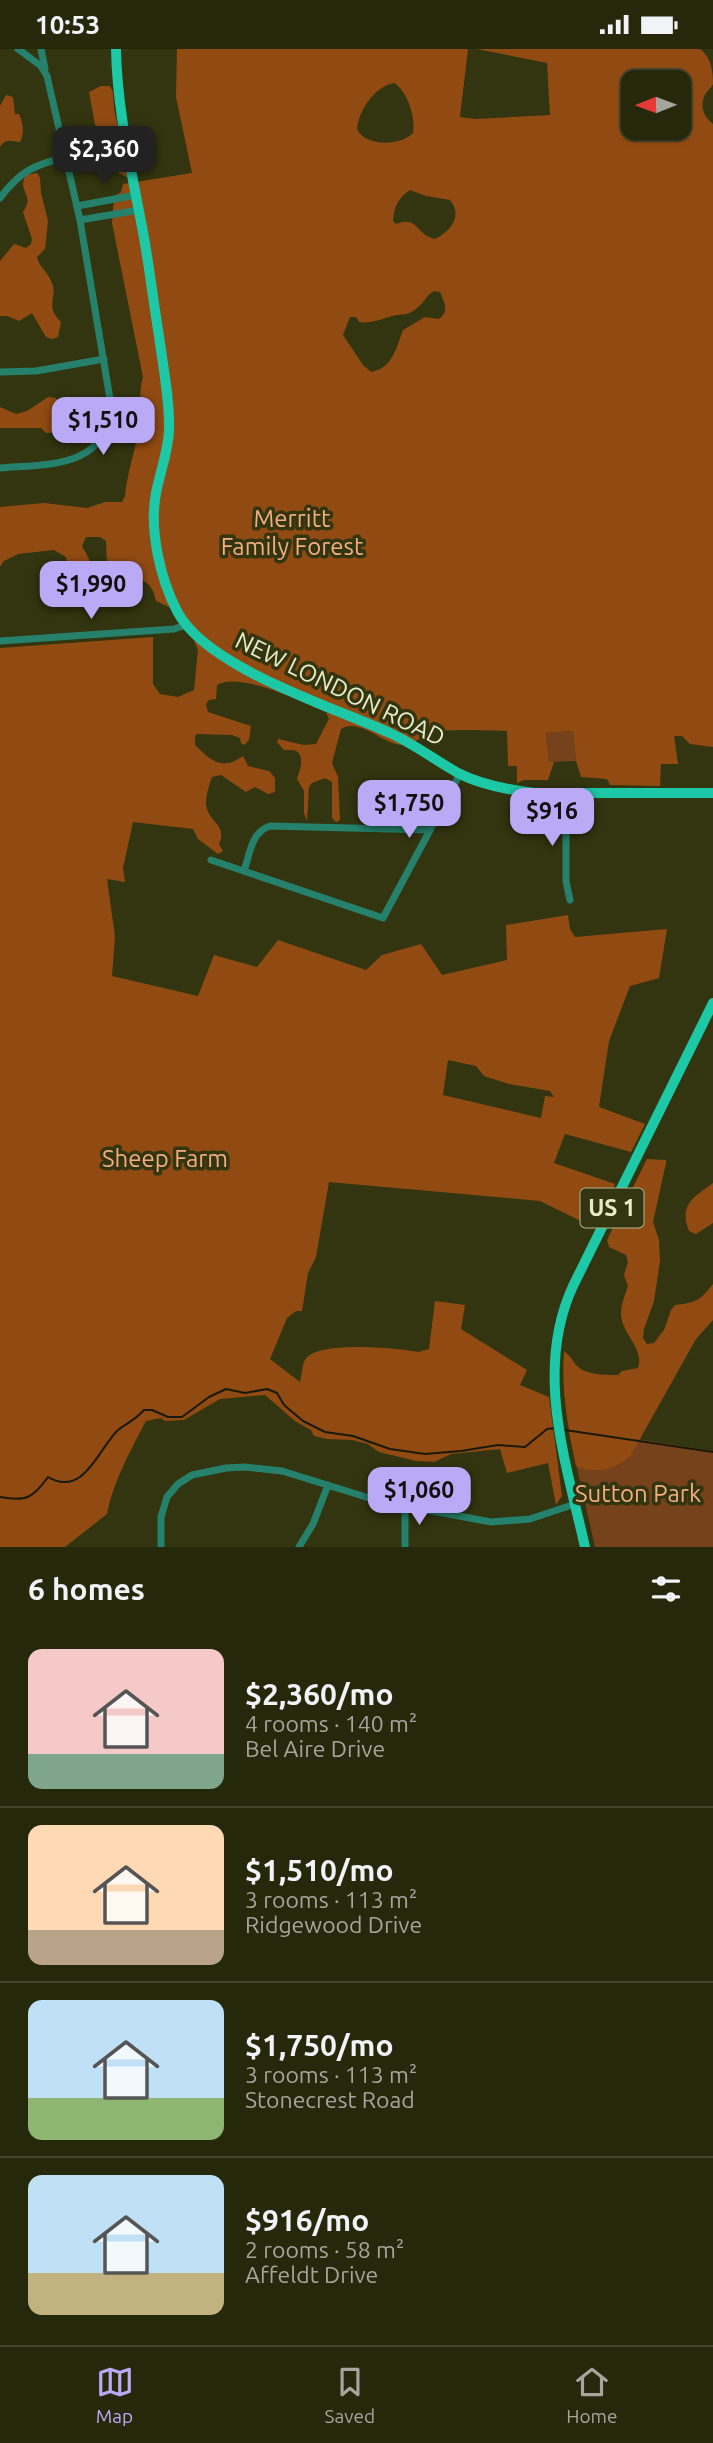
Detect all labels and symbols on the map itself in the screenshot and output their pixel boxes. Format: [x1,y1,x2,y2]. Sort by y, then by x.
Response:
north arrow [621,70,691,140]
pin: $2,360 [47,127,161,186]
pin: $1,510 [46,397,160,457]
park label: Merritt Family Forest [221,505,364,560]
pin: $1,990 [34,561,148,621]
street label: NEW LONDON ROAD [231,626,449,751]
pin: $1,750 [352,781,466,840]
pin: $916 [511,789,593,848]
park label: Sheep Farm [102,1145,228,1172]
road number: US 1 [580,1189,644,1227]
pin: $1,060 [362,1467,476,1527]
park label: Sutton Park [575,1480,701,1507]

